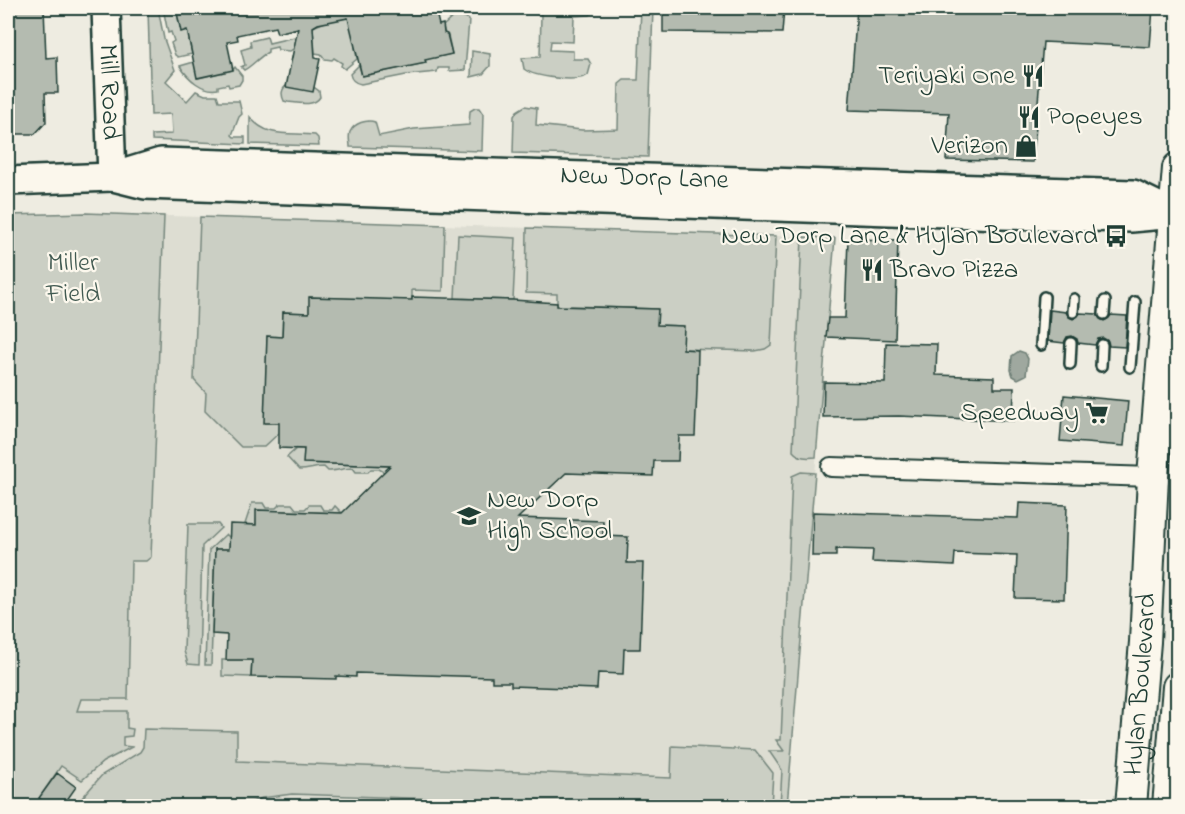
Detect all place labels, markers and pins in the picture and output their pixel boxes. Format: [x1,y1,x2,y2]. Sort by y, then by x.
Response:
place label: Teriyaki One [878,57,1016,96]
restaurant icon: Teriyaki One [1020,63,1046,89]
place label: Popeyes [1047,98,1143,137]
restaurant icon: Popeyes [1016,104,1042,130]
place label: Verizon [930,127,1008,166]
shop icon: Verizon [1013,133,1039,159]
place label: New Dorp Lane & Hylan Boulevard [721,217,1098,256]
bus stop icon: New Dorp Lane & Hylan Boulevard [1103,223,1129,249]
place label: Bravo Pizza [889,251,1018,290]
restaurant icon: Bravo Pizza [859,257,885,283]
place label: Speedway [960,394,1079,433]
supermarket icon: Speedway [1084,400,1110,426]
place label: New Dorp High School [487,481,612,551]
school or university icon: New Dorp High School [456,503,482,529]

